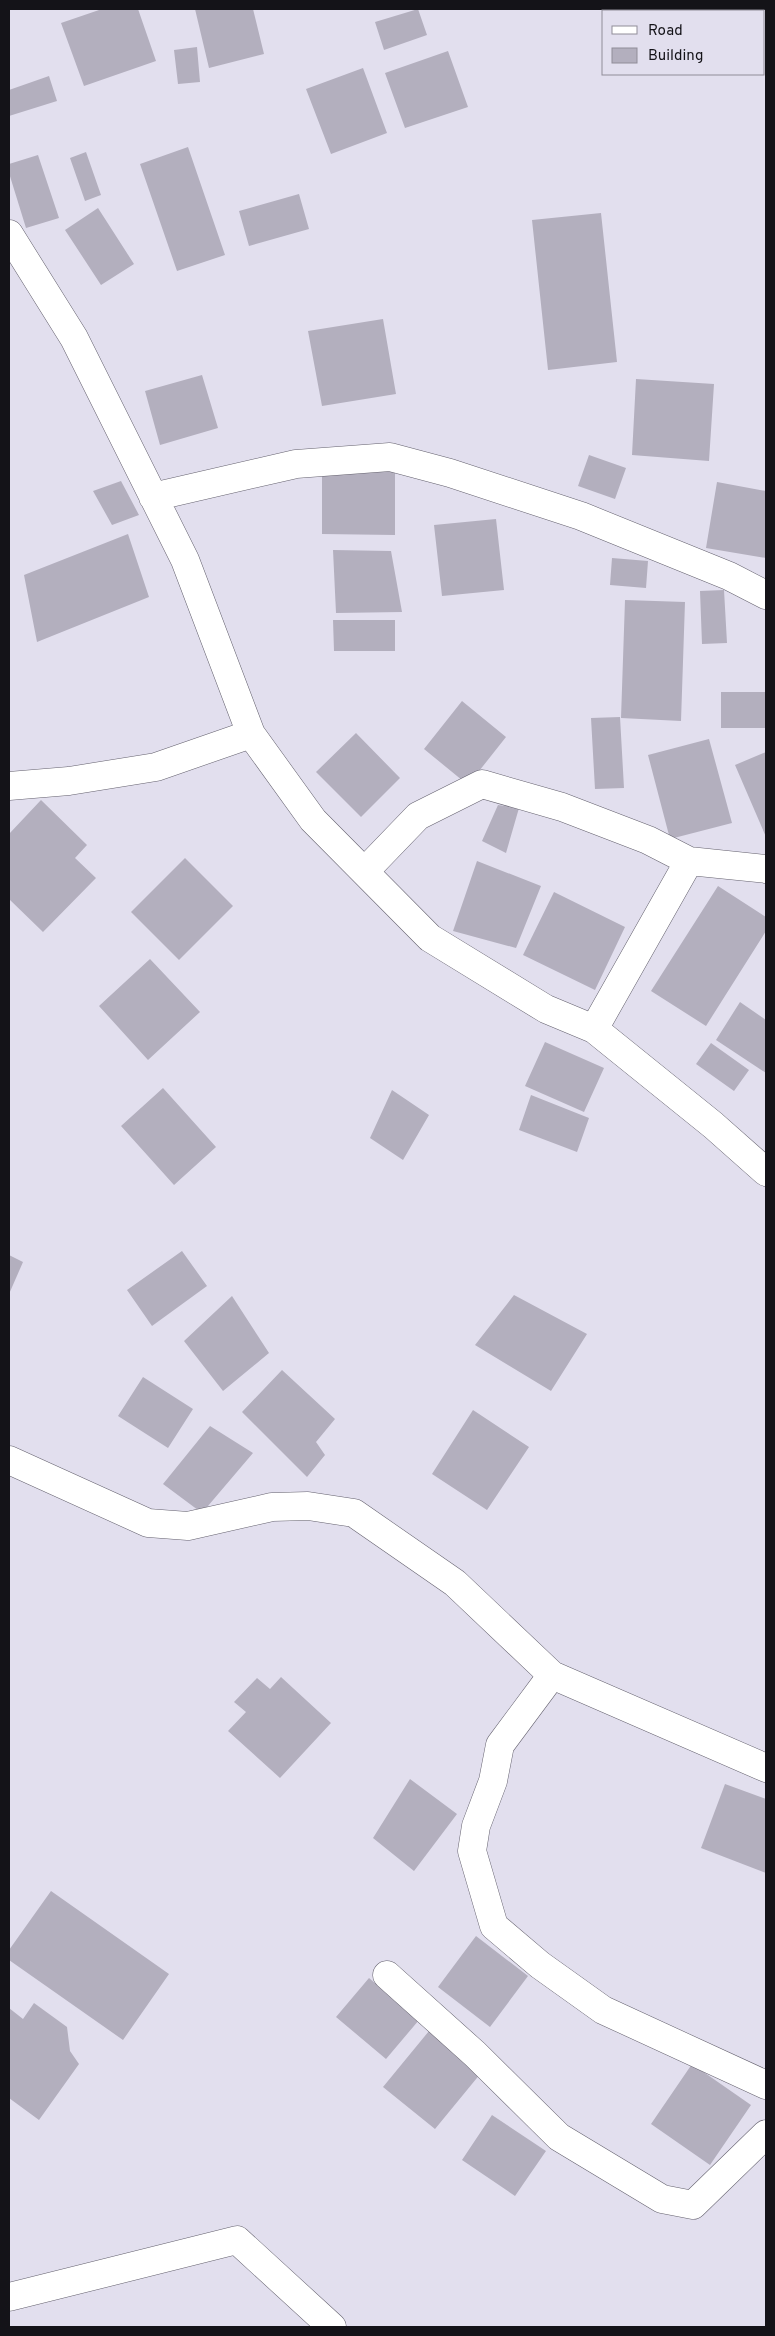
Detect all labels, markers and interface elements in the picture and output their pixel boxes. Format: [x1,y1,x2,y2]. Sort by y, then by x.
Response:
legend [602,10,765,75]
text: Road [648,22,683,41]
text: Building [648,47,703,66]

